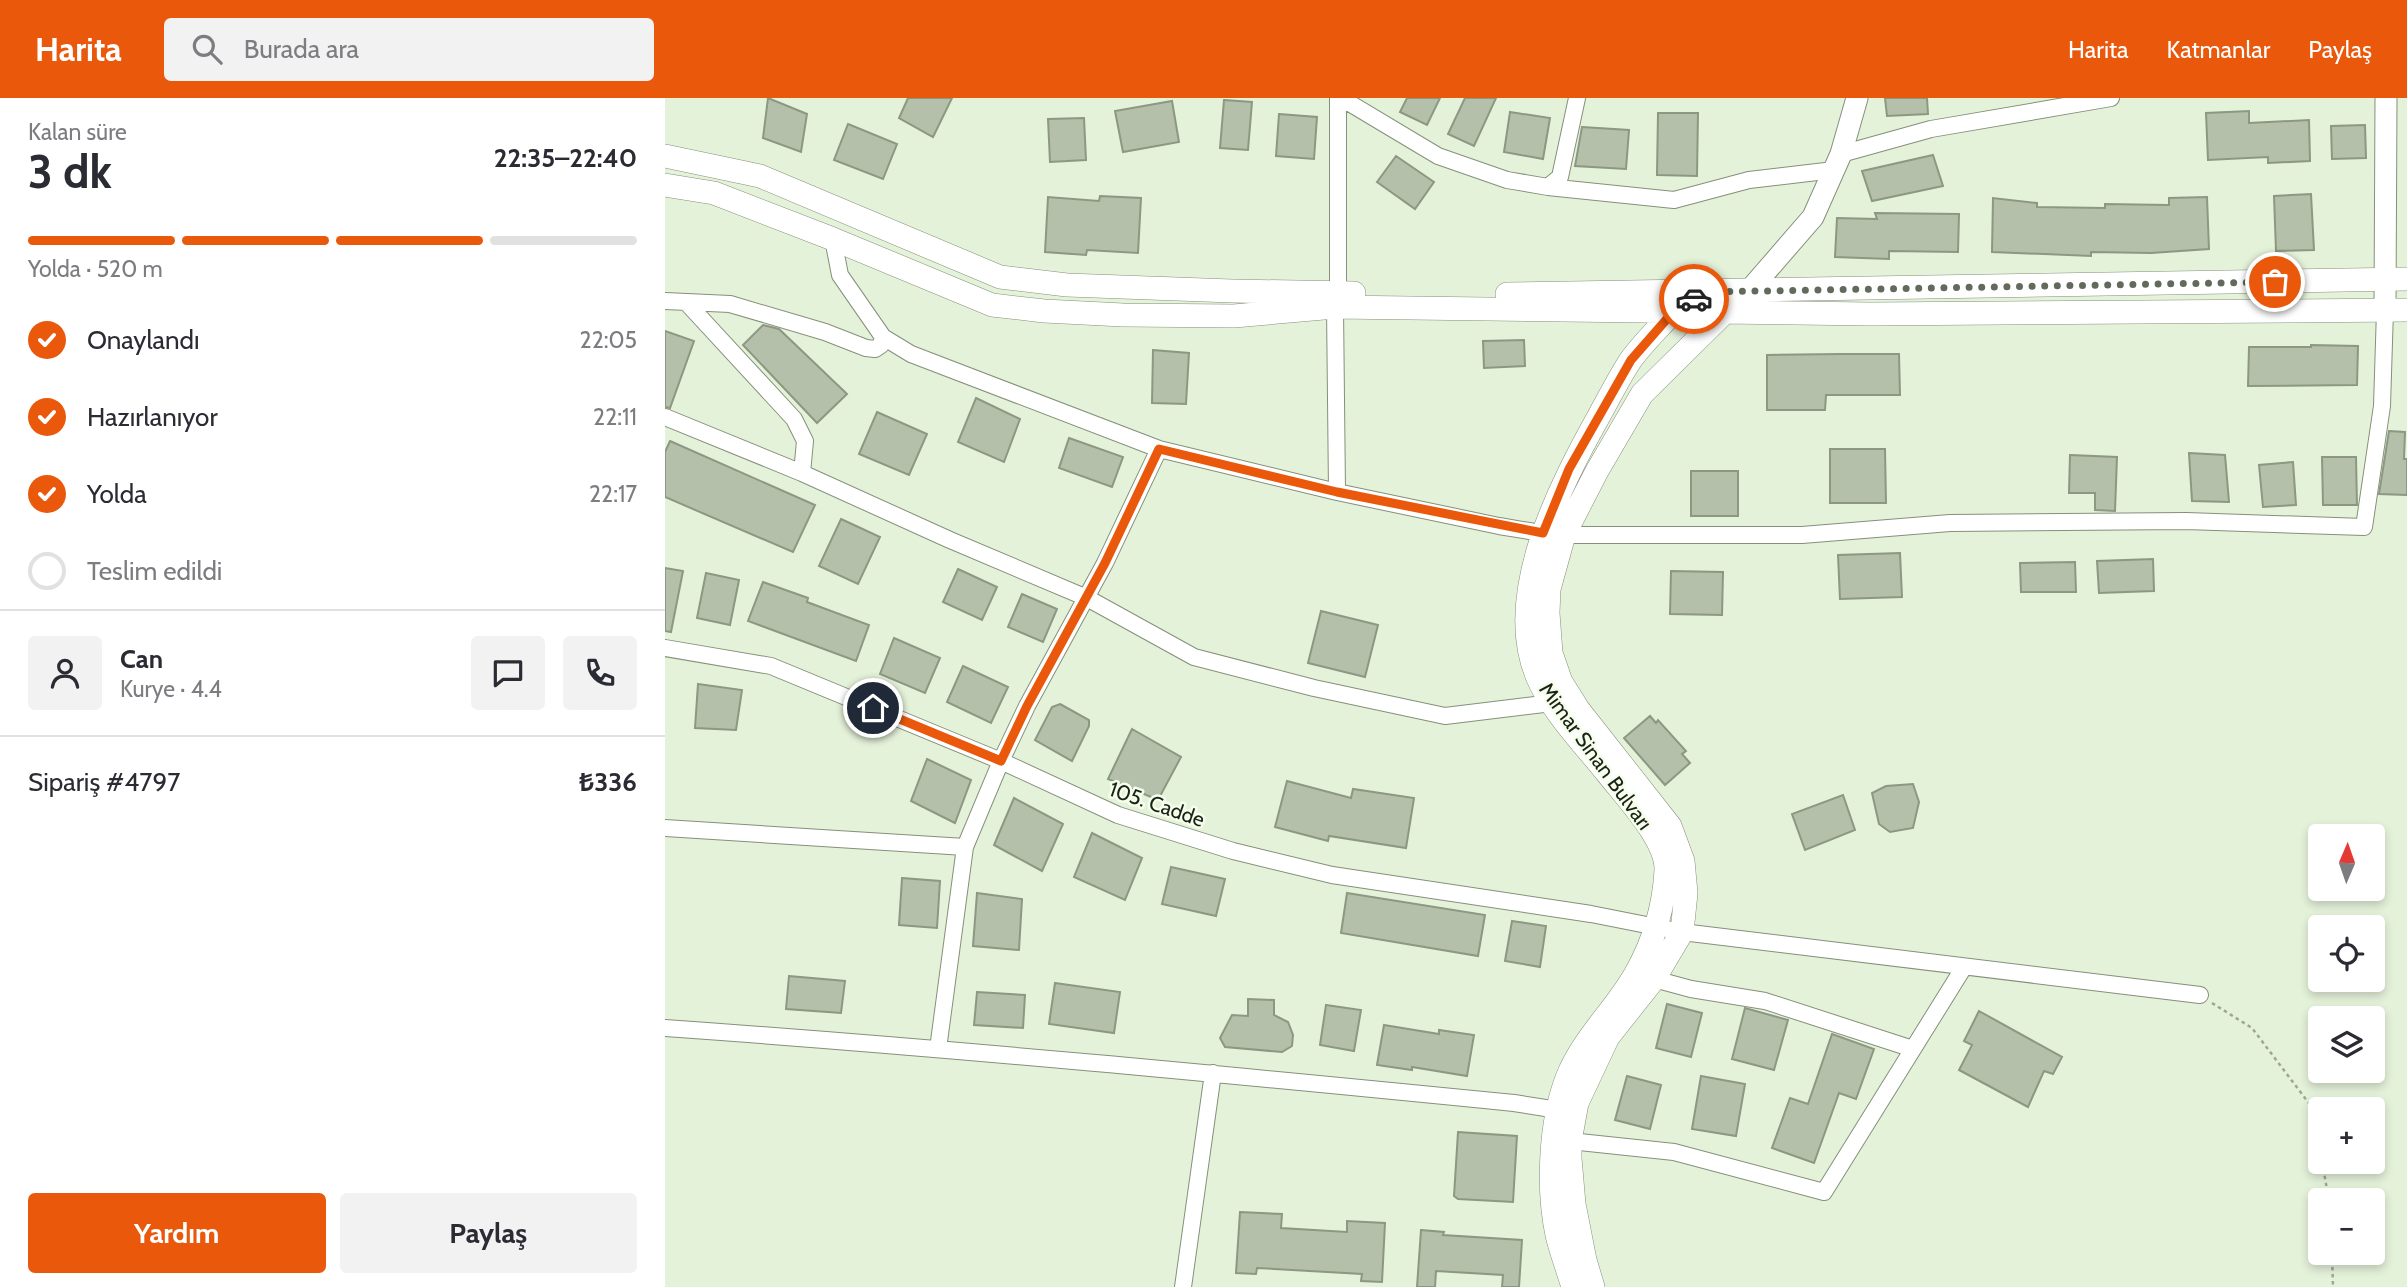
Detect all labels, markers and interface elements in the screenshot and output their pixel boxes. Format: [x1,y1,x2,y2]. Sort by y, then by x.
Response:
search box [164,18,654,81]
text: Harita [35,29,122,69]
icon: search [188,30,226,68]
text: Burada ara [244,33,359,65]
text: Harita [2068,35,2129,64]
text: Katmanlar [2167,35,2270,64]
text: Paylaş [2308,35,2372,64]
text: Kalan süre [28,118,127,146]
text: 22:35–22:40 [494,142,637,174]
text: 3 dk [28,144,112,200]
pin [2245,252,2305,312]
text: Yolda · 520 m [28,255,163,283]
icon: bag [2256,263,2294,301]
courier [1659,264,1729,334]
icon: car [1675,280,1713,318]
icon: check [28,321,66,359]
text: Onaylandı [87,324,200,356]
text: 22:05 [580,326,637,354]
icon: check [28,398,66,436]
text: Hazırlanıyor [87,401,218,433]
text: 22:11 [593,403,637,431]
icon: check [28,475,66,513]
text: Yolda [87,478,147,510]
text: 22:17 [589,480,637,508]
text: Teslim edildi [87,555,222,587]
button: person [28,636,102,710]
button: chat [471,636,545,710]
button: phone [563,636,637,710]
text: Can [120,643,163,675]
text: Kurye · 4.4 [120,675,222,703]
street label: Mimar Sinan Bulvarı [1534,677,1658,835]
pin [843,678,903,738]
icon: home [854,689,892,727]
text: Sipariş #4797 [28,766,180,798]
text: ₺336 [579,766,637,798]
street label: 105. Cadde [1106,776,1208,832]
north arrow [2308,824,2385,901]
map controls [2308,824,2385,1265]
button: locate [2308,915,2385,992]
button: layers [2308,1006,2385,1083]
button: + [2308,1097,2385,1174]
button: − [2308,1188,2385,1265]
button: Yardım [28,1193,326,1273]
button: Paylaş [340,1193,637,1273]

